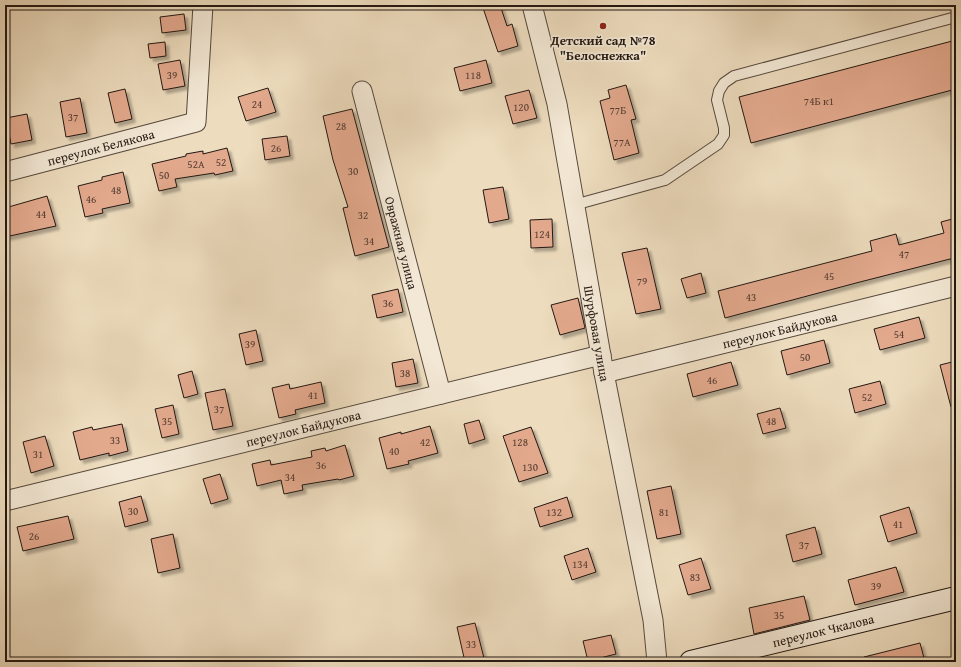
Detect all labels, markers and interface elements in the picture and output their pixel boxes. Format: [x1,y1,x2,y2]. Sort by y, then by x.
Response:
marker: Детский сад №78 "Белоснежка" [598,21,608,31]
place label: Детский сад №78 "Белоснежка" [550,31,656,65]
house number: 39 [167,67,177,83]
house number: 118 [465,67,481,83]
house number: 74Б к1 [804,93,834,109]
house number: 24 [252,96,262,112]
house number: 120 [513,99,529,115]
house number: 77Б [610,102,626,118]
house number: 37 [68,109,78,125]
house number: 28 [336,118,346,134]
street label: переулок Белякова [45,124,157,171]
house number: 77А [613,134,631,150]
house number: 26 [271,140,281,156]
house number: 52 [216,154,226,170]
house number: 52А [187,156,205,172]
house number: 30 [348,163,358,179]
house number: 50 [159,167,169,183]
house number: 48 [111,182,121,198]
house number: 46 [86,191,96,207]
street label: Овражная улица [380,195,423,292]
house number: 44 [36,206,46,222]
house number: 32 [358,207,368,223]
house number: 124 [534,226,550,242]
house number: 34 [364,233,374,249]
house number: 47 [899,246,909,262]
house number: 45 [824,268,834,284]
house number: 79 [637,273,647,289]
street label: Шурфовая улица [579,284,615,384]
house number: 43 [746,289,756,305]
house number: 36 [383,295,393,311]
street label: переулок Байдукова [720,307,840,353]
house number: 54 [894,326,904,342]
house number: 39 [245,336,255,352]
house number: 50 [800,349,810,365]
house number: 38 [400,365,410,381]
house number: 46 [707,372,717,388]
house number: 41 [308,387,318,403]
house number: 52 [862,389,872,405]
house number: 37 [214,401,224,417]
street label: переулок Байдукова [244,405,363,452]
house number: 35 [162,413,172,429]
house number: 48 [766,413,776,429]
house number: 33 [110,432,120,448]
house number: 42 [420,434,430,450]
house number: 128 [512,434,528,450]
house number: 40 [389,443,399,459]
house number: 31 [33,446,43,462]
house number: 36 [316,457,326,473]
house number: 130 [522,459,538,475]
house number: 34 [285,469,295,485]
house number: 30 [128,503,138,519]
house number: 132 [546,504,562,520]
house number: 81 [659,504,669,520]
house number: 41 [893,516,903,532]
house number: 26 [29,528,39,544]
house number: 37 [799,537,809,553]
house number: 134 [572,556,588,572]
house number: 83 [690,569,700,585]
house number: 39 [871,578,881,594]
house number: 35 [774,607,784,623]
street label: переулок Чкалова [771,609,877,652]
house number: 33 [466,636,476,652]

